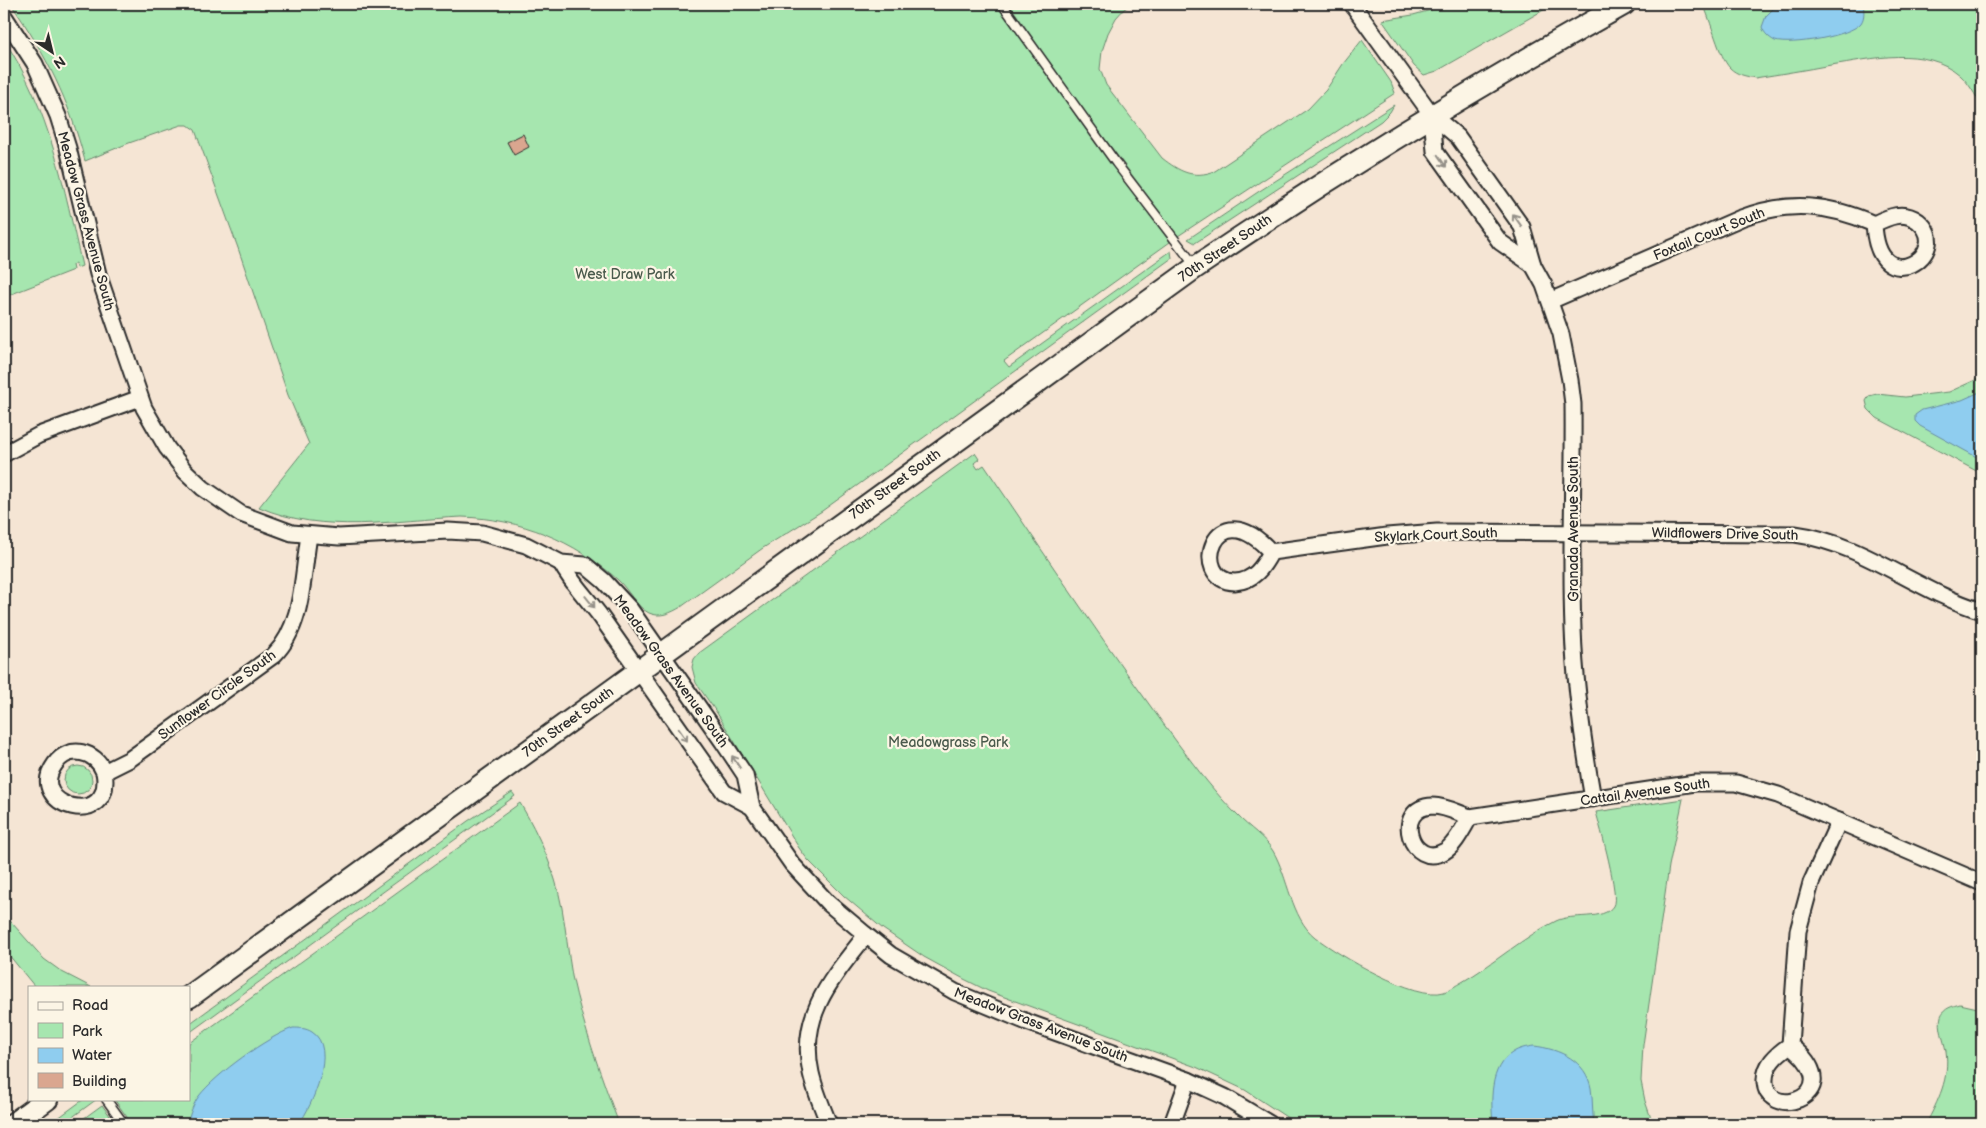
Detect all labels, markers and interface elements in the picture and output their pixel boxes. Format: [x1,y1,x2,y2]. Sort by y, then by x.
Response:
north arrow [28,28,78,78]
text: N [50,52,68,72]
street label: Meadow Grass Avenue South [54,130,118,313]
one-way arrow [1437,154,1447,168]
street label: Foxtail Court South [1651,204,1767,264]
street label: 70th Street South [1175,210,1275,285]
one-way arrow [1512,213,1522,227]
park label: West Draw Park [575,266,675,283]
street label: 70th Street South [846,445,944,523]
street label: Granada Avenue South [1565,456,1582,602]
street label: Skylark Court South [1374,524,1498,546]
street label: Wildflowers Drive South [1651,524,1799,544]
street label: Meadow Grass Avenue South [610,591,732,751]
one-way arrow [584,595,595,608]
street label: Sunflower Circle South [155,646,279,743]
street label: 70th Street South [519,683,617,761]
one-way arrow [678,728,688,742]
park label: Meadowgrass Park [888,734,1008,751]
one-way arrow [731,755,741,769]
street label: Cattail Avenue South [1579,774,1711,810]
street label: Meadow Grass Avenue South [952,984,1131,1066]
legend [28,986,190,1100]
text: Road [72,996,108,1015]
text: Park [72,1022,103,1041]
text: Water [72,1046,112,1065]
text: Building [72,1072,127,1091]

